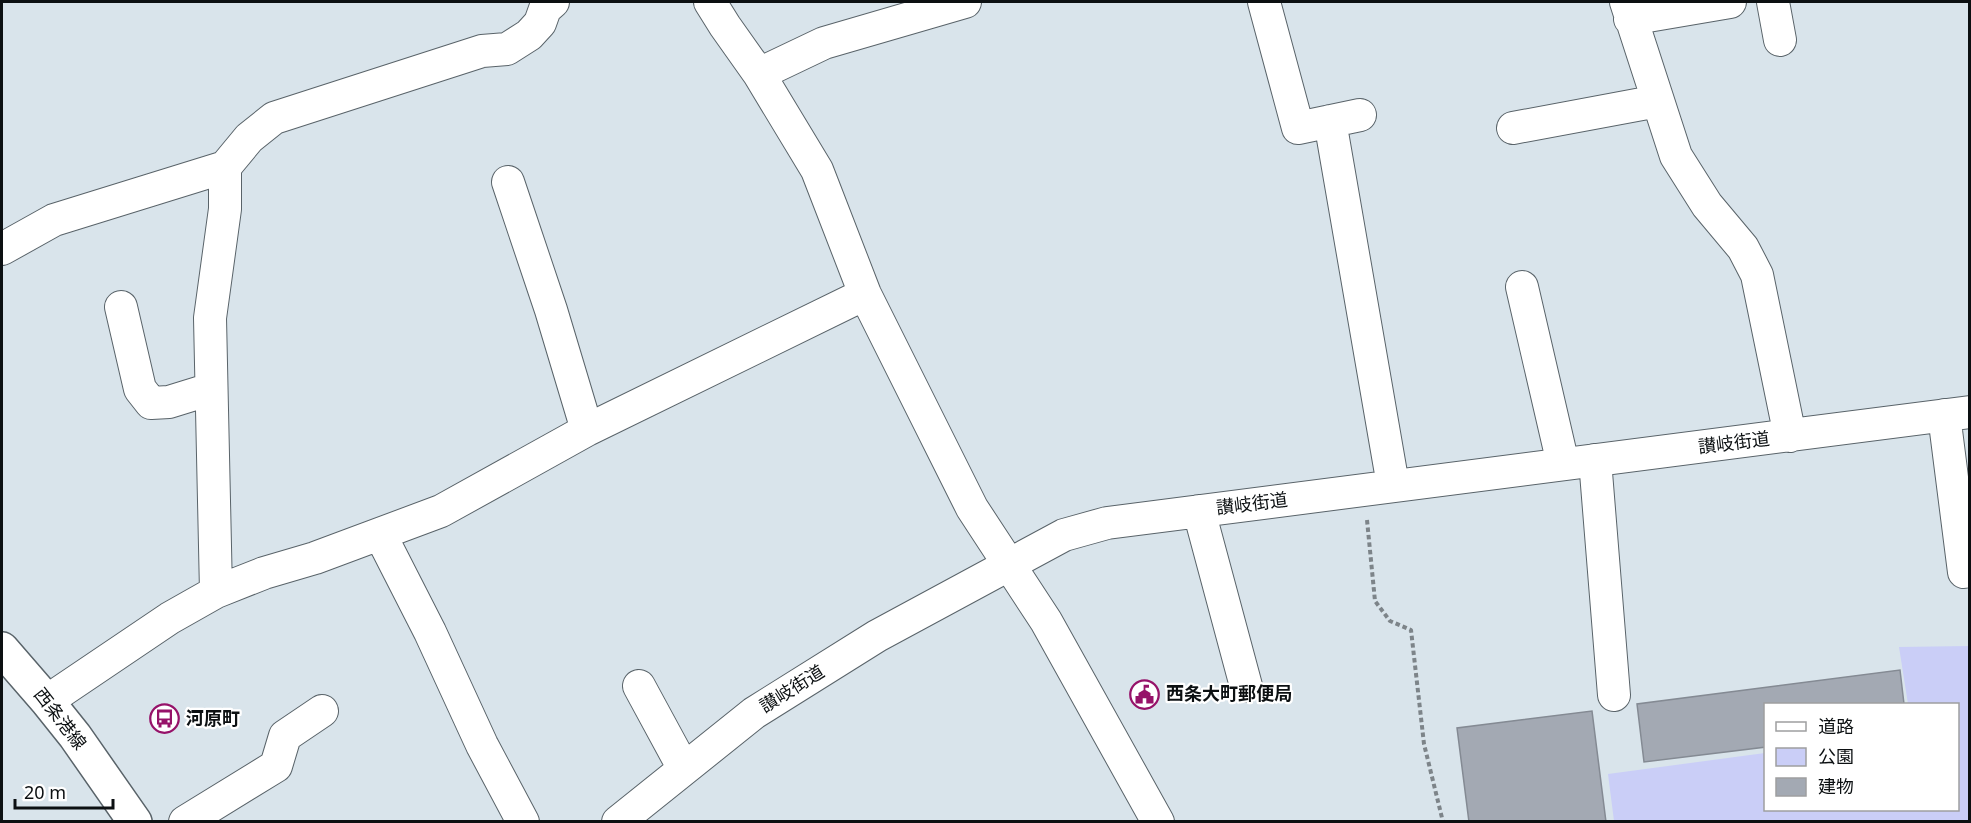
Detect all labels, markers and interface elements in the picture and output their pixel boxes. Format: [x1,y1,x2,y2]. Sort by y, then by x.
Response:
street label: 讃岐街道 [1697,426,1771,458]
street label: 讃岐街道 [1215,487,1289,519]
street label: 讃岐街道 [755,659,828,717]
public building icon: 西条大町郵便局 [1129,678,1161,710]
place label: 西条大町郵便局 [1166,681,1292,705]
street label: 西条港線 [29,683,92,754]
bus stop icon: 河原町 [149,703,181,735]
legend [1764,703,1959,811]
place label: 河原町 [186,706,240,730]
text: 道路 [1818,714,1854,738]
text: 公園 [1818,744,1854,768]
scale bar [15,772,112,810]
text: 建物 [1818,774,1854,798]
text: 20 m [24,780,66,804]

